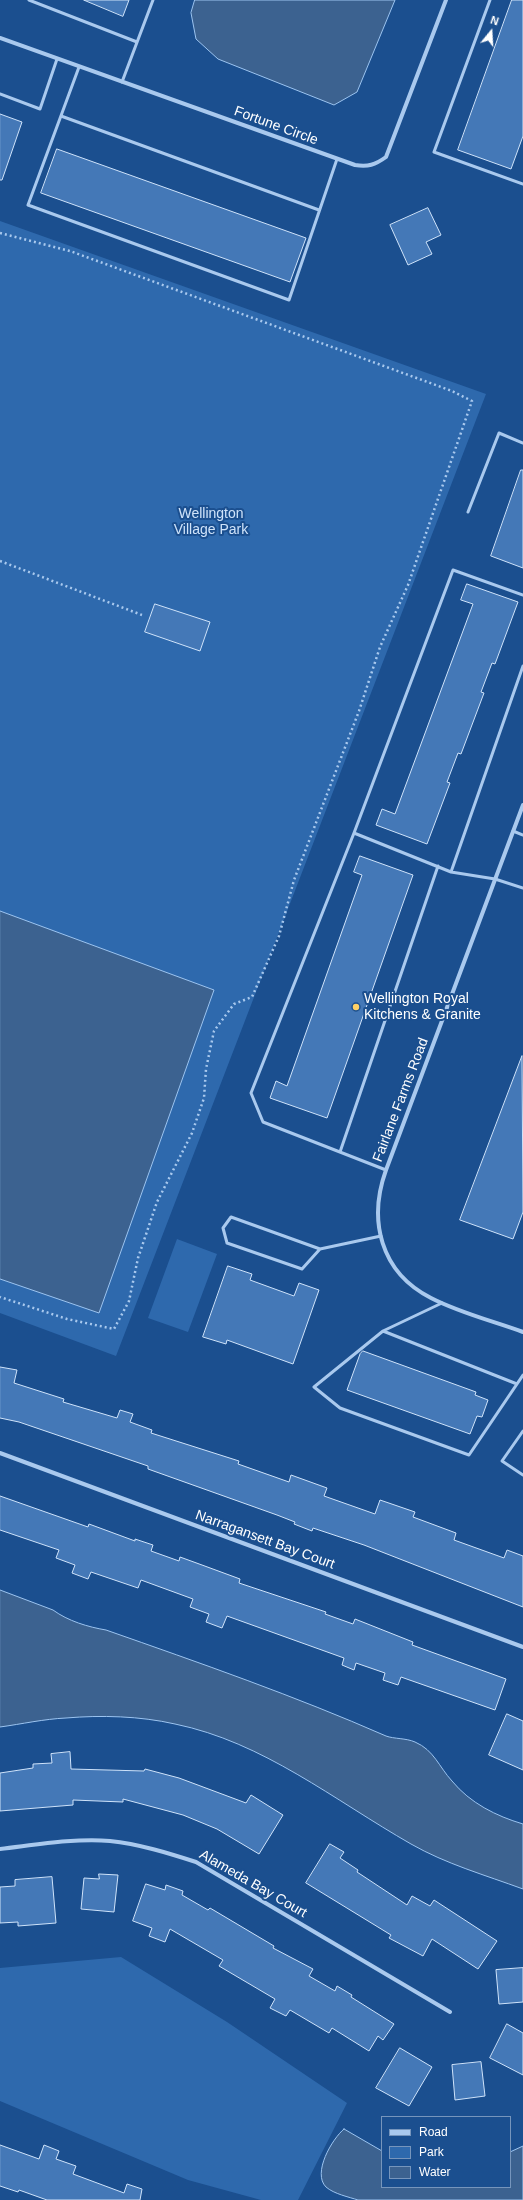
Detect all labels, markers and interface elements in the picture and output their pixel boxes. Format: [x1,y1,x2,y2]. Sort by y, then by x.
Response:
north arrow [471,12,511,52]
text: N [489,14,500,28]
street label: Fortune Circle [232,103,320,149]
park label: Wellington Village Park [174,506,248,538]
place label: Wellington Royal Kitchens & Granite [364,991,481,1024]
marker: Wellington Royal Kitchens & Granite [351,1002,361,1012]
street label: Fairlane Farms Road [370,1036,432,1164]
street label: Narragansett Bay Court [193,1507,337,1573]
street label: Alameda Bay Court [196,1846,310,1922]
legend [381,2116,511,2188]
text: Road [419,2125,448,2139]
text: Park [419,2145,444,2159]
text: Water [419,2165,451,2179]

